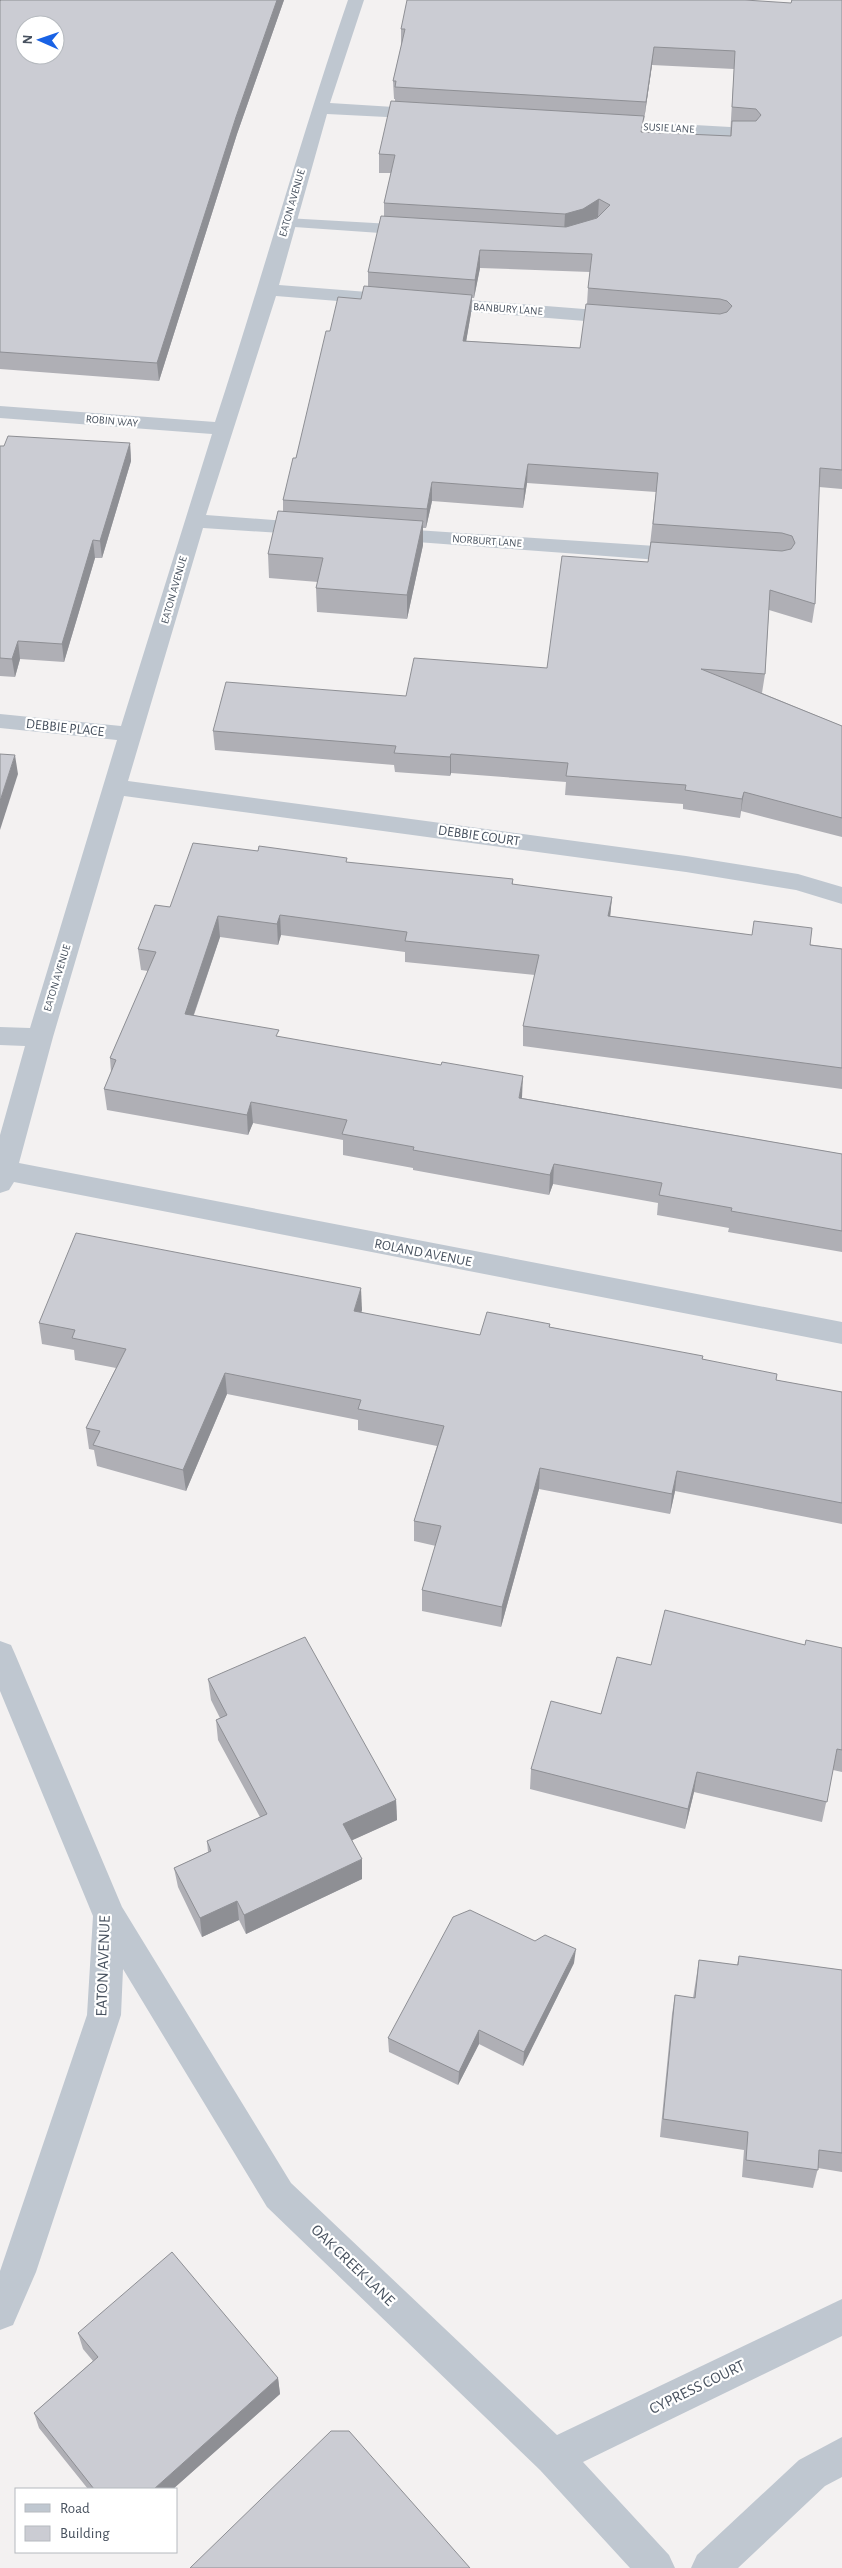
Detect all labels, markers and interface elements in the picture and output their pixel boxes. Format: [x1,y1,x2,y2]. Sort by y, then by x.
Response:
north arrow [15,15,65,65]
text: N [21,34,35,45]
street label: SUSIE LANE [643,121,695,135]
street label: EATON AVENUE [277,167,307,238]
street label: BANBURY LANE [473,301,544,317]
street label: ROBIN WAY [85,413,139,429]
street label: NORBURT LANE [452,533,523,549]
street label: EATON AVENUE [159,554,189,625]
street label: DEBBIE PLACE [25,717,105,739]
street label: DEBBIE COURT [437,823,521,849]
street label: EATON AVENUE [42,942,73,1013]
street label: ROLAND AVENUE [373,1237,473,1269]
street label: EATON AVENUE [93,1915,113,2017]
street label: OAK CREEK LANE [308,2221,398,2309]
street label: CYPRESS COURT [647,2357,747,2417]
legend [15,2488,178,2553]
text: Road [60,2501,90,2516]
text: Building [60,2526,110,2541]

